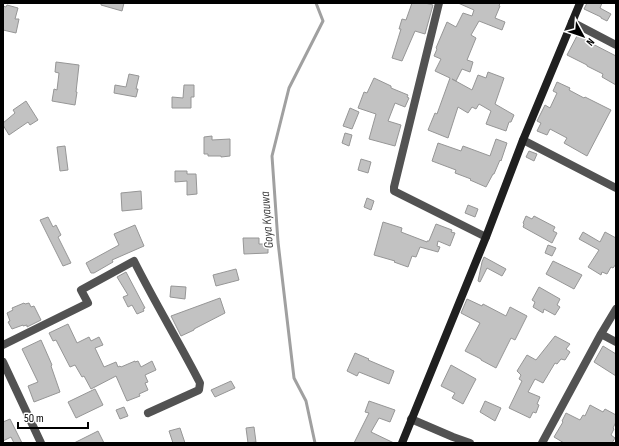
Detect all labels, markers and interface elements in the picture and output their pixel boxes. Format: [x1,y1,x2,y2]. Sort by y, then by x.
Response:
north arrow [563,16,603,56]
text: N [583,36,597,49]
water label: Goya Kyauwa [257,190,277,249]
scale bar [18,404,88,430]
text: 50 m [24,411,44,426]

